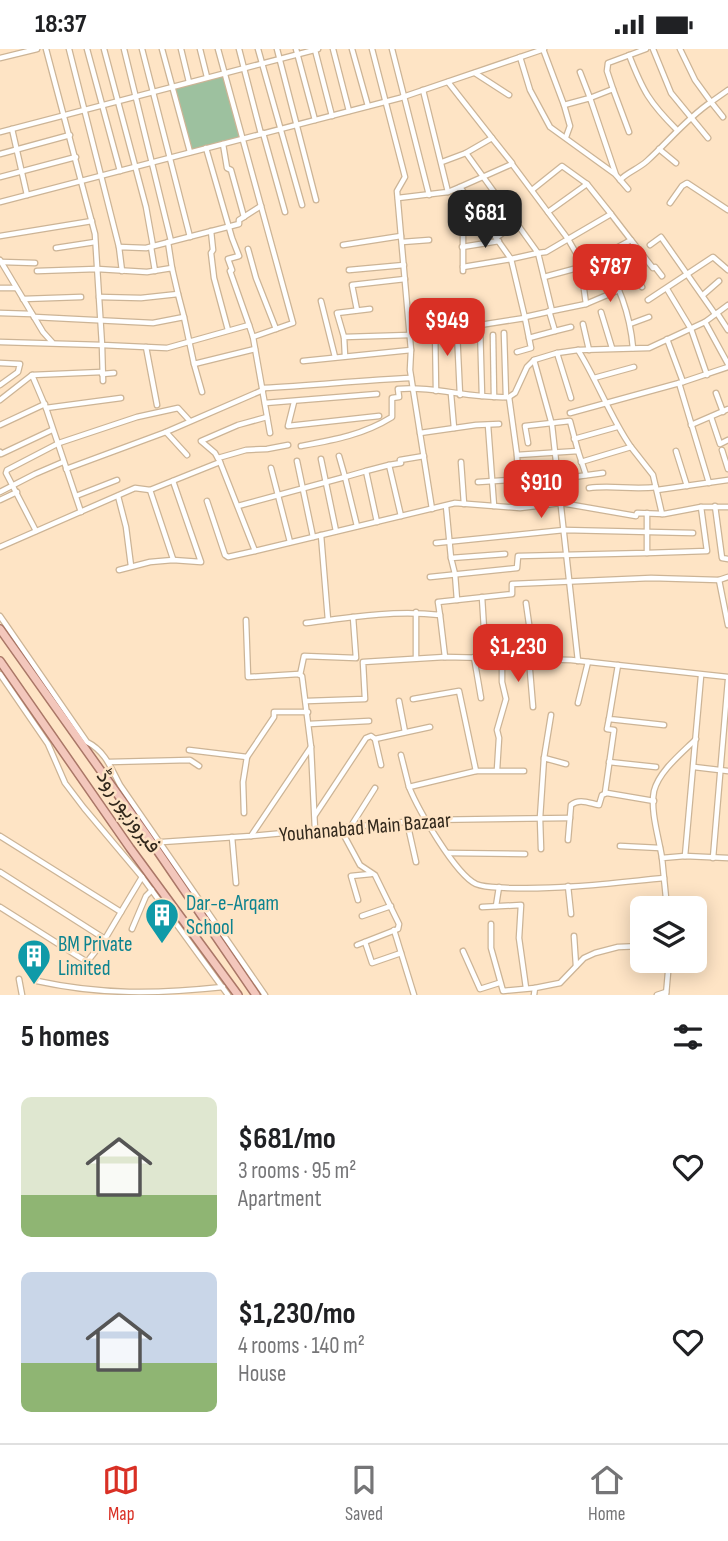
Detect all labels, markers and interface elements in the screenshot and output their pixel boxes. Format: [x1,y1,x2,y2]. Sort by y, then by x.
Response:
text: 18:37 [35,9,86,40]
pin: $681 [444,191,526,250]
text: $681 [464,199,506,227]
pin: $787 [569,245,651,304]
text: $787 [589,253,631,281]
pin: $949 [406,299,488,358]
text: $949 [425,307,469,335]
pin: $910 [500,461,582,520]
text: $910 [520,469,562,497]
pin: $1,230 [461,625,575,684]
text: $1,230 [489,633,547,661]
street label: فیروزپور روڈ [90,765,166,858]
street label: Youhanabad Main Bazaar [278,808,452,847]
place label: Dar-e-Arqam School [186,891,279,940]
building icon: Dar-e-Arqam School [143,896,181,945]
map controls [630,896,707,973]
button: layers [630,896,707,973]
place label: BM Private Limited [58,932,133,981]
building icon: BM Private Limited [15,937,53,986]
icon: filters [669,1018,707,1056]
text: 5 homes [21,1019,110,1055]
text: $681/mo [238,1121,336,1157]
icon: home [77,1125,161,1209]
icon: heart [669,1148,707,1186]
text: 3 rooms · 95 m² [238,1157,357,1185]
text: Apartment [238,1185,322,1213]
text: $1,230/mo [238,1296,356,1332]
icon: home [77,1300,161,1384]
icon: heart [669,1323,707,1361]
text: 4 rooms · 140 m² [238,1332,365,1360]
text: House [238,1360,286,1388]
tab: Map [102,1461,140,1526]
tab: Saved [345,1461,383,1526]
tab: Home [588,1461,626,1526]

